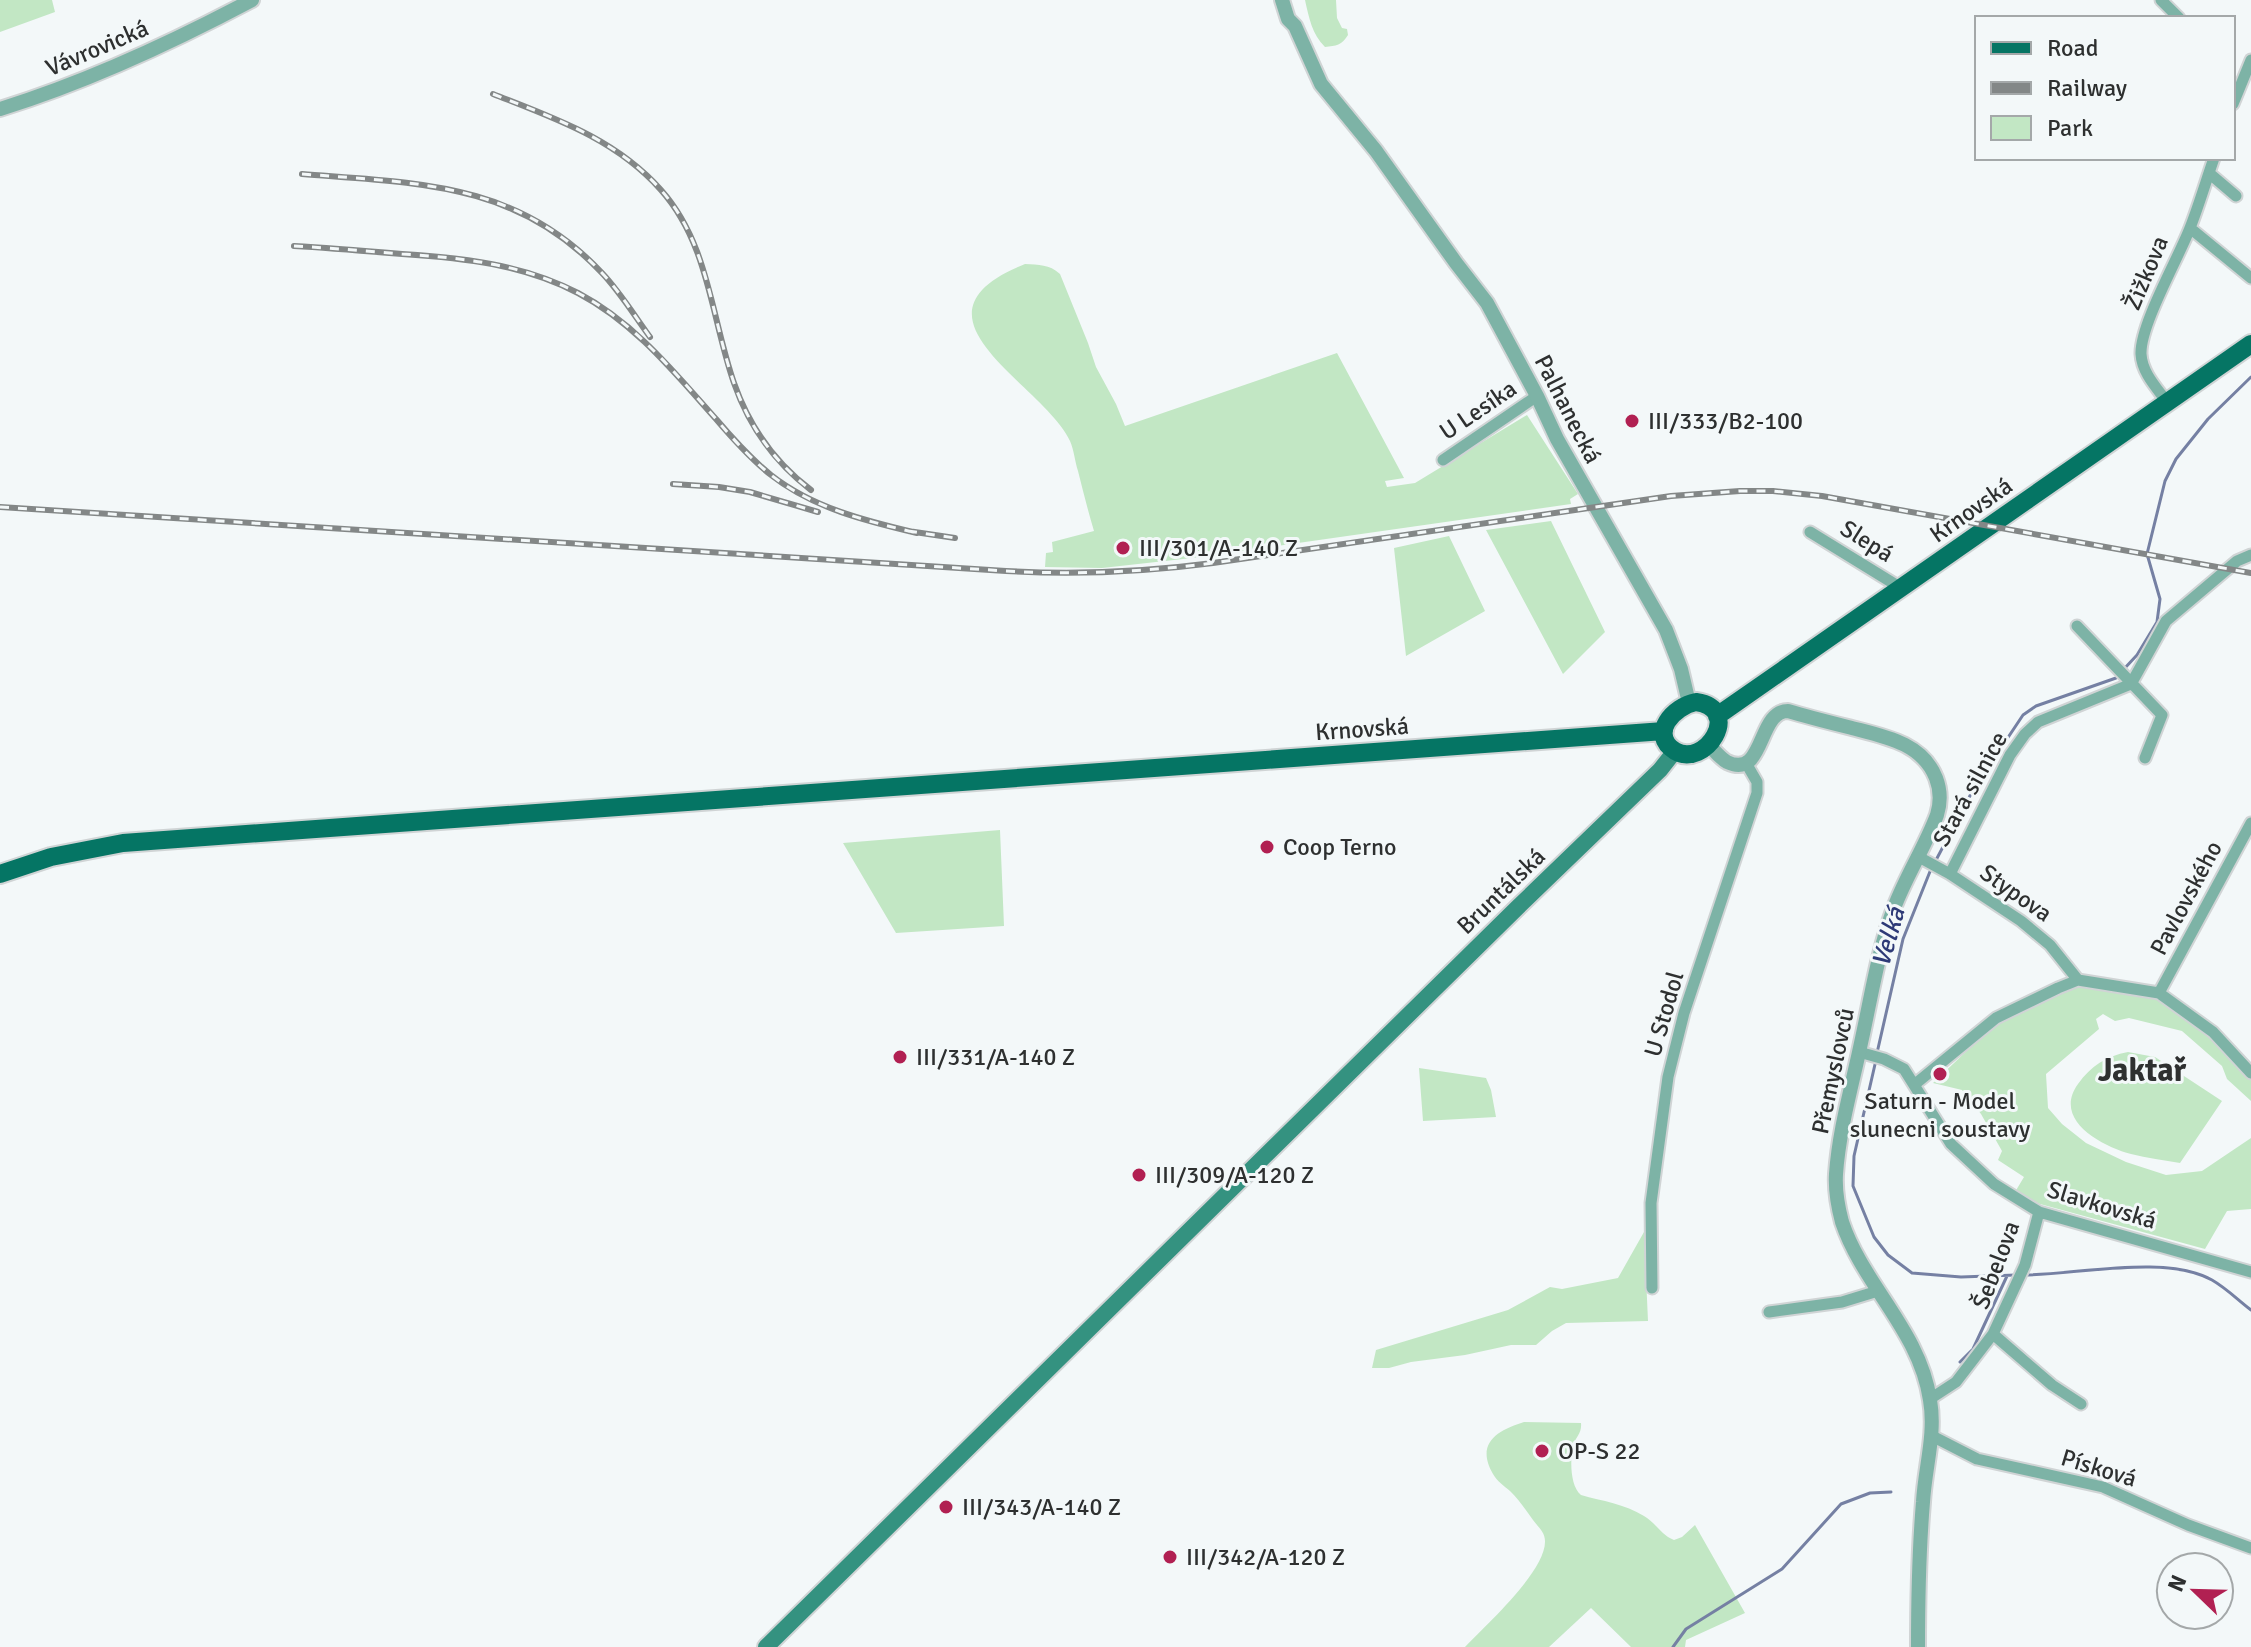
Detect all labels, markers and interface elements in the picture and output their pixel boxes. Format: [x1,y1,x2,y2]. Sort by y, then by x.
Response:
street label: Vávrovická [41,13,153,83]
legend [1975,16,2235,160]
text: Road [2047,33,2098,63]
text: Railway [2047,73,2127,103]
text: Park [2047,113,2093,143]
street label: Žižkova [2117,231,2175,315]
street label: Palhanecká [1528,350,1608,468]
street label: U Lesíka [1434,373,1522,447]
place label: III/333/B2-100 [1648,406,1803,436]
marker: III/333/B2-100 [1623,412,1641,430]
street label: Krnovská [1924,471,2018,549]
street label: Slepá [1835,513,1899,569]
place label: III/301/A-140 Z [1139,533,1298,563]
marker: III/301/A-140 Z [1114,539,1132,557]
street label: Krnovská [1314,711,1410,747]
street label: Stará silnice [1926,726,2014,852]
place label: Coop Terno [1283,832,1397,862]
street label: Pavlovského [2143,836,2229,960]
marker: Coop Terno [1258,838,1276,856]
street label: Bruntálská [1450,841,1552,941]
street label: Stypova [1974,857,2058,929]
water label: Velká [1865,902,1913,971]
street label: U Stodol [1638,968,1690,1060]
street label: Přemyslovců [1805,1005,1861,1137]
place label: III/331/A-140 Z [916,1042,1075,1072]
marker: III/331/A-140 Z [891,1048,909,1066]
district label: Jaktař [2098,1051,2187,1090]
marker: Saturn - Model slunecni soustavy [1931,1065,1949,1083]
place label: Saturn - Model slunecni soustavy [1850,1086,2030,1144]
place label: III/309/A-120 Z [1155,1160,1314,1190]
marker: III/309/A-120 Z [1130,1166,1148,1184]
street label: Slavkovská [2044,1174,2160,1236]
street label: Šebelova [1965,1217,2027,1313]
place label: OP-S 22 [1558,1436,1640,1466]
marker: OP-S 22 [1533,1442,1551,1460]
street label: Písková [2058,1442,2140,1494]
place label: III/343/A-140 Z [962,1492,1121,1522]
marker: III/343/A-140 Z [937,1498,955,1516]
place label: III/342/A-120 Z [1186,1542,1345,1572]
marker: III/342/A-120 Z [1161,1548,1179,1566]
north arrow [2155,1551,2235,1631]
text: N [2162,1571,2192,1596]

